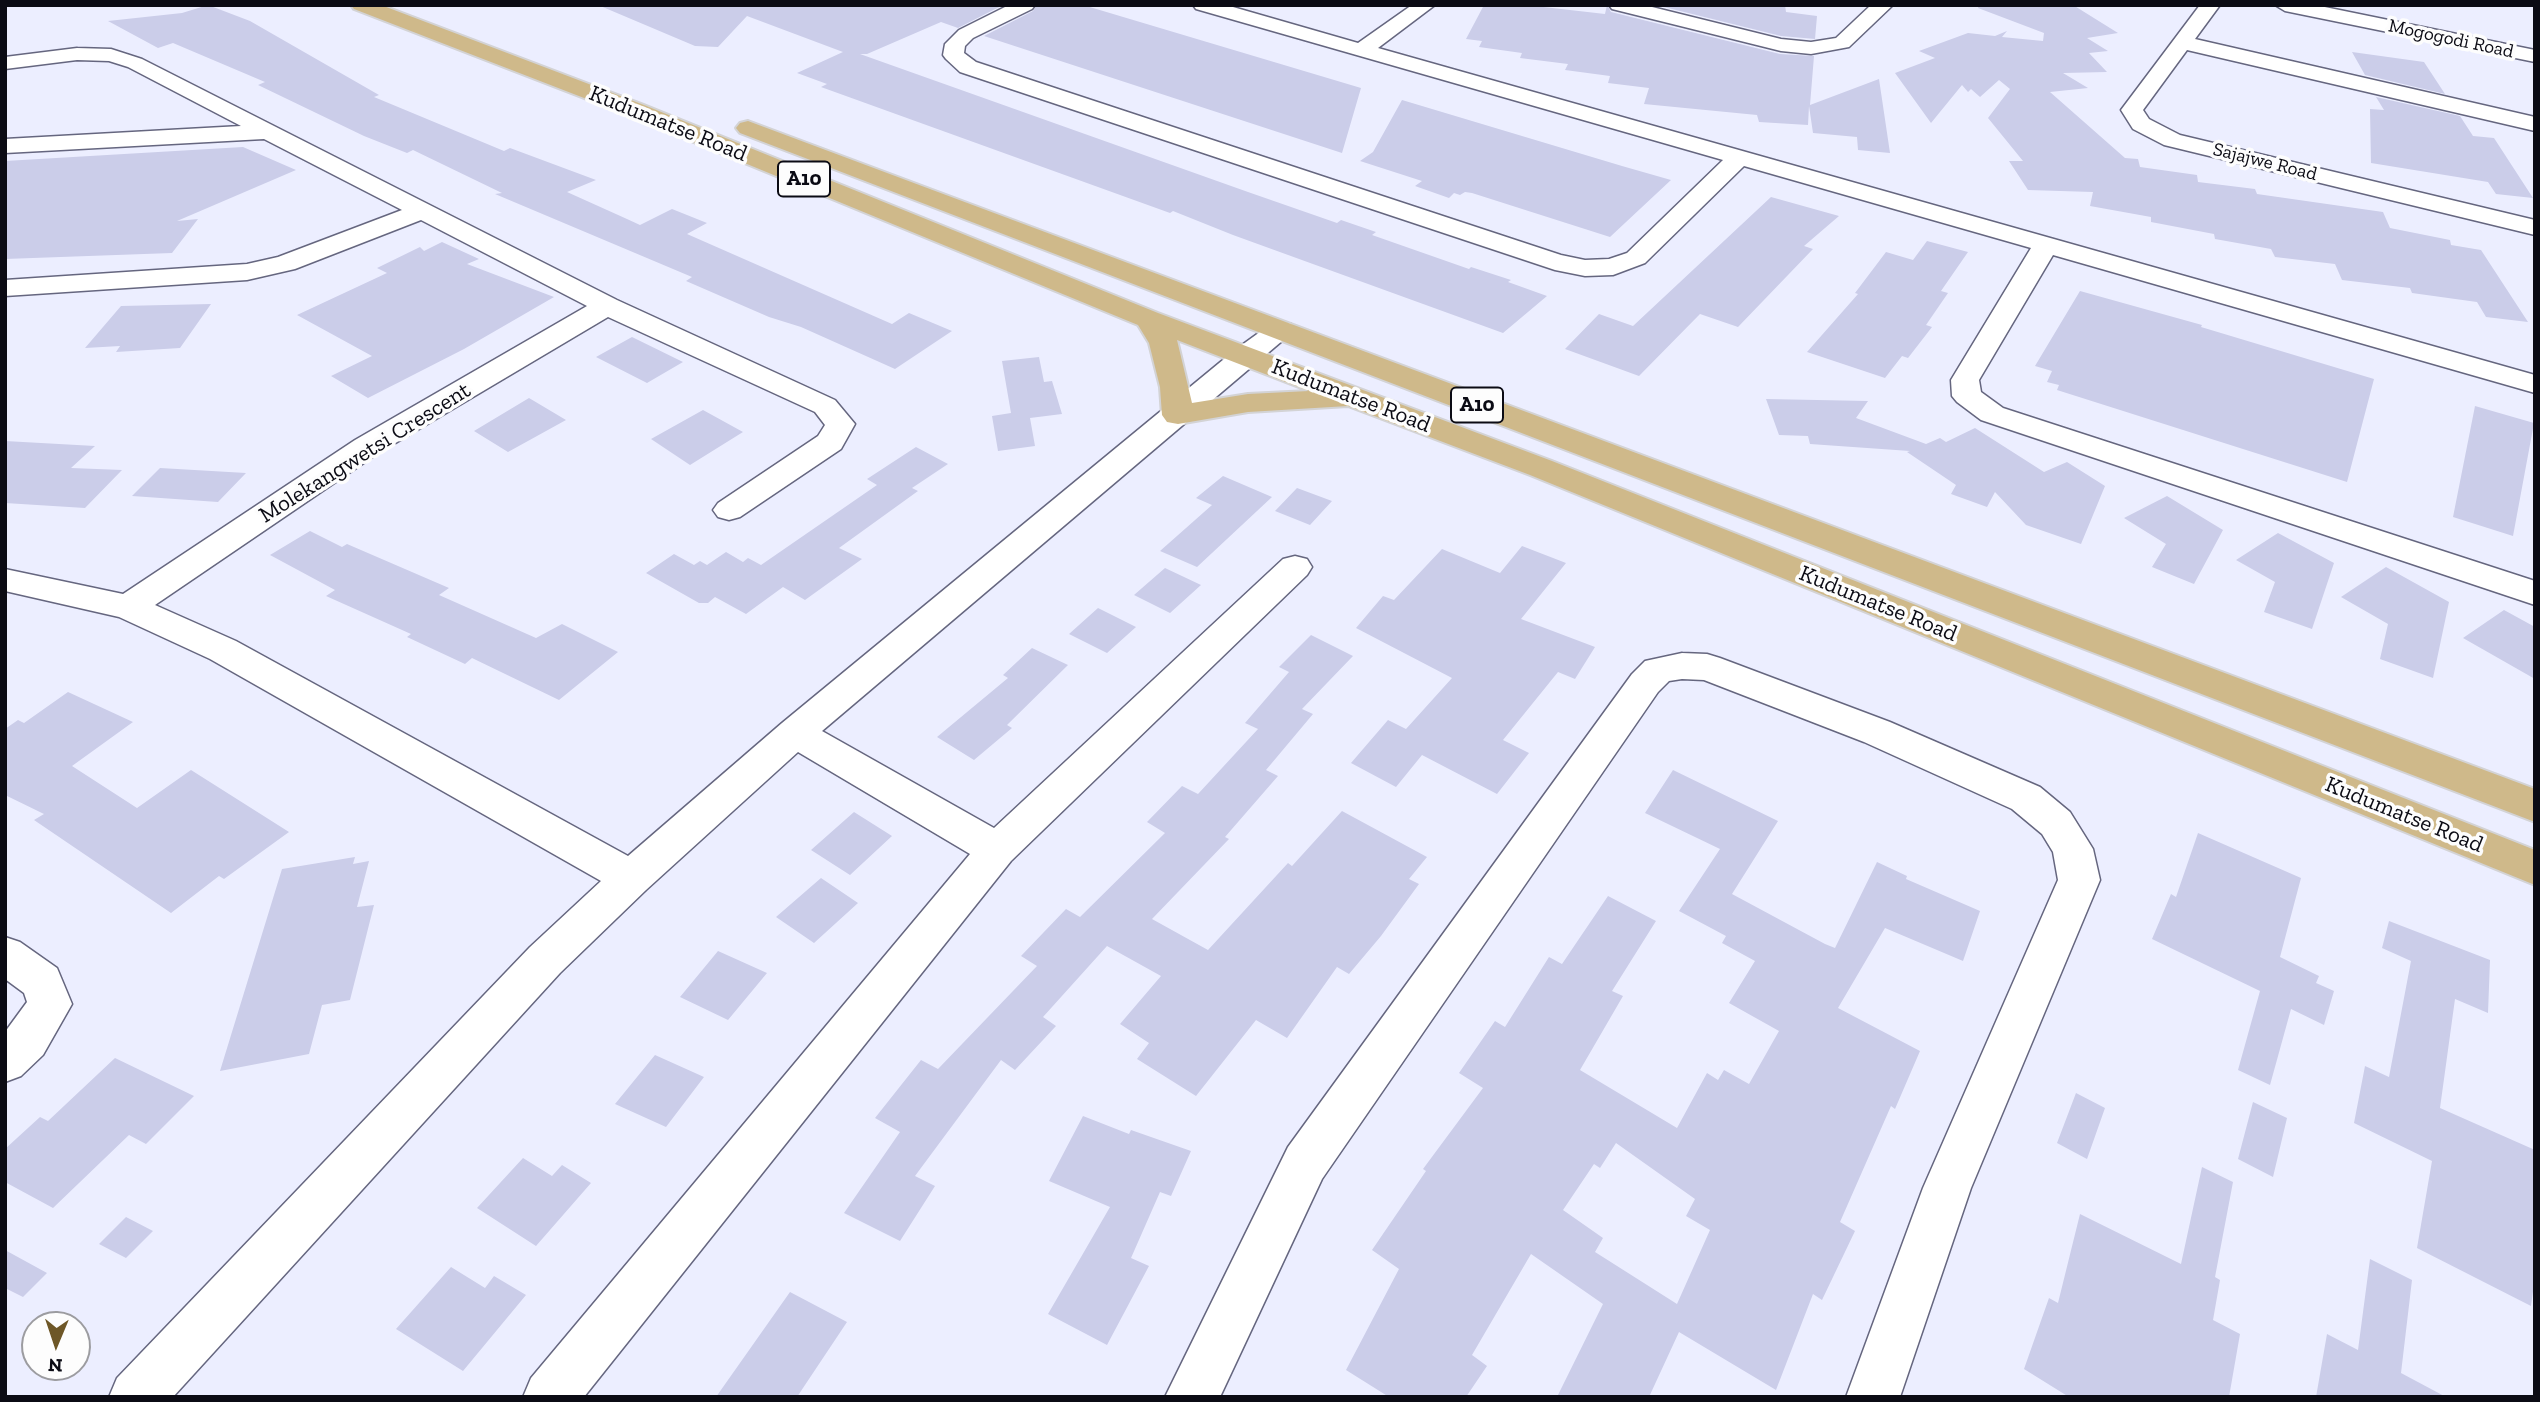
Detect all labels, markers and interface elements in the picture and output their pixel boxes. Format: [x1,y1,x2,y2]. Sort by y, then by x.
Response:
street label: Mogogodi Road [2386,15,2516,63]
street label: Kudumatse Road [585,80,751,168]
street label: Sajajwe Road [2211,138,2319,186]
road number: A10 [778,162,830,196]
street label: Kudumatse Road [1268,353,1434,439]
street label: Molekangwetsi Crescent [254,377,476,529]
road number: A10 [1451,388,1503,422]
street label: Kudumatse Road [1795,560,1961,648]
street label: Kudumatse Road [2321,771,2487,859]
north arrow [21,1311,91,1381]
text: N [48,1354,63,1377]

